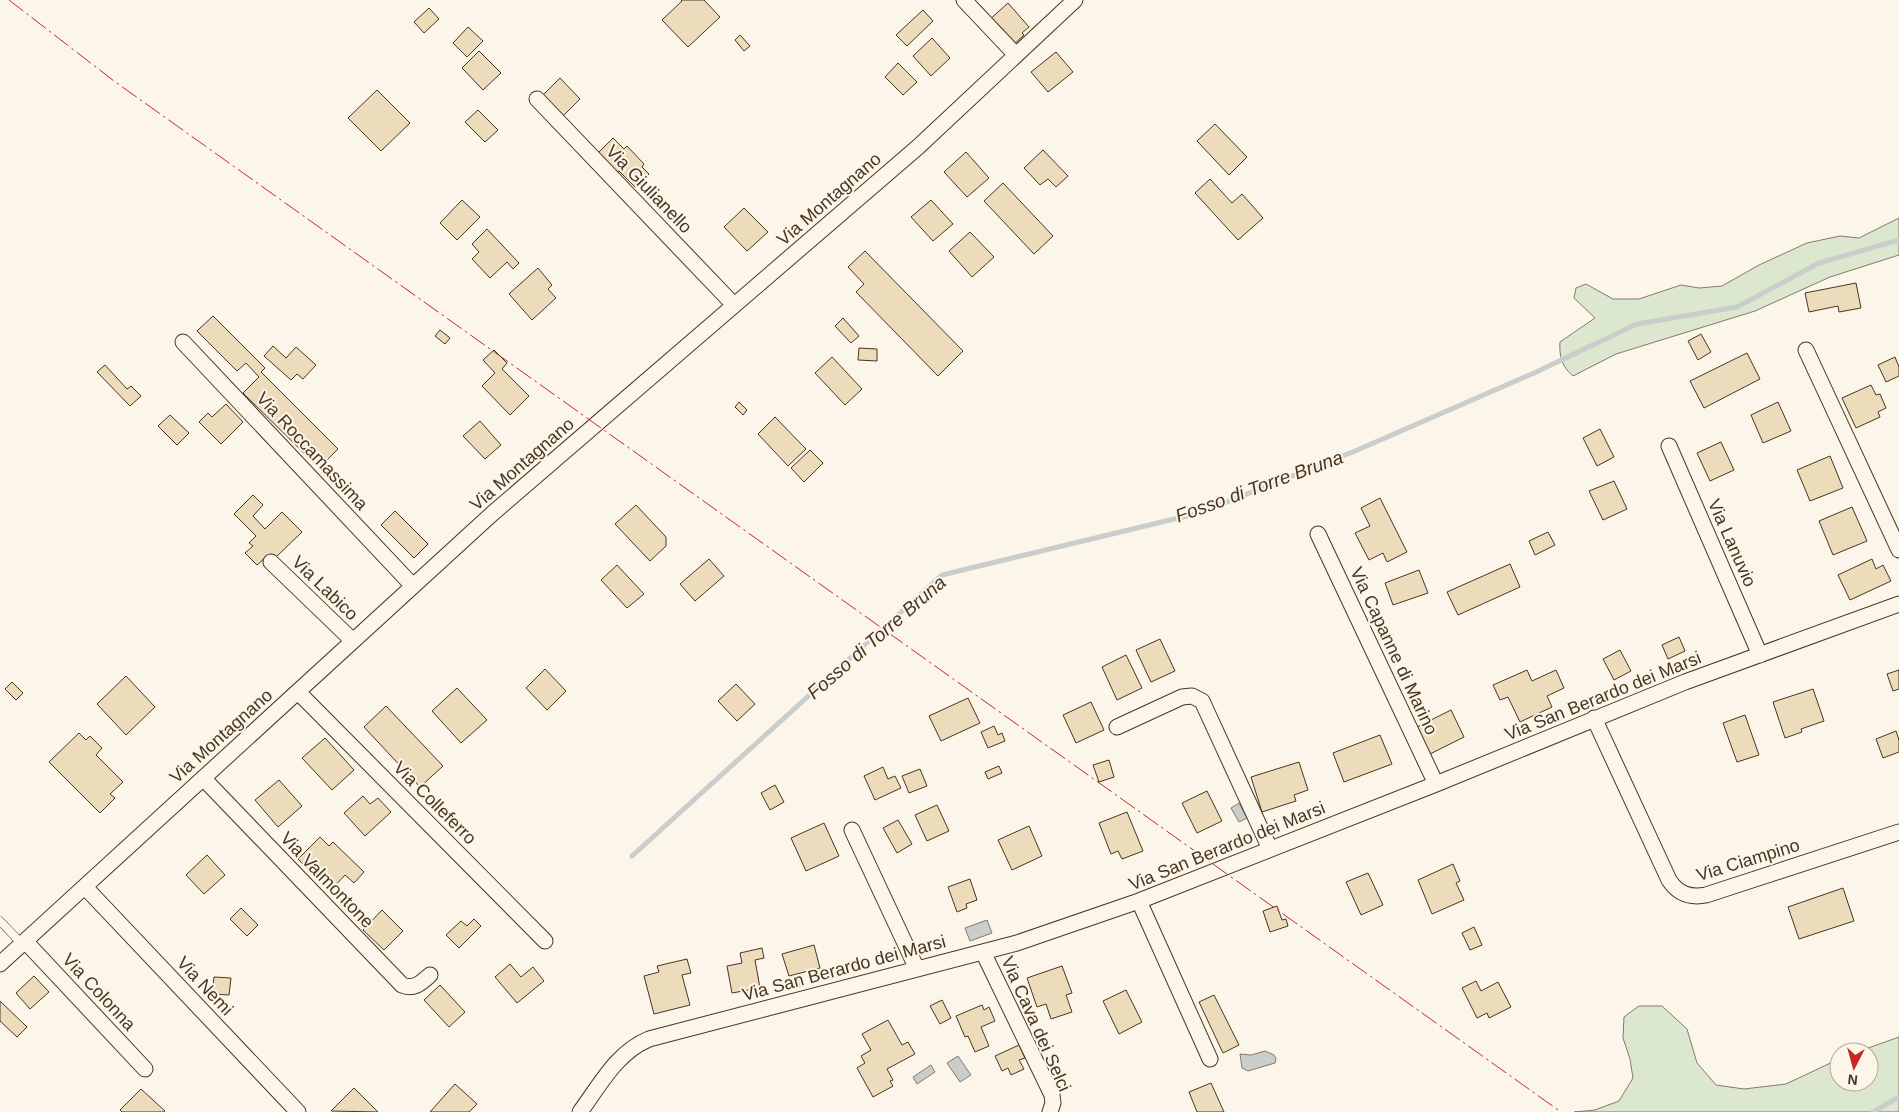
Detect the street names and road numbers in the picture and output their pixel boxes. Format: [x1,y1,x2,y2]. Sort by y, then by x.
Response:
street label: Via Giulianello [602,141,696,237]
street label: Via Montagnano [773,149,885,249]
street label: Via Roccamassima [252,388,372,515]
street label: Via Montagnano [466,414,578,514]
street label: Via Lanuvio [1704,496,1760,590]
street label: Via Labico [288,552,362,624]
street label: Via Capanne di Marino [1346,564,1442,738]
street label: Via San Berardo dei Marsi [1502,647,1704,745]
street label: Via Montagnano [166,685,276,787]
street label: Via Colleferro [389,757,481,849]
street label: Via San Berardo dei Marsi [1126,797,1328,895]
street label: Via Valmontone [276,828,378,932]
street label: Via Ciampino [1694,835,1802,885]
street label: Via San Berardo dei Marsi [740,931,948,1005]
street label: Via Colonna [58,949,140,1035]
street label: Via Nemi [173,953,237,1019]
street label: Via Cava dei Selci [997,953,1075,1095]

